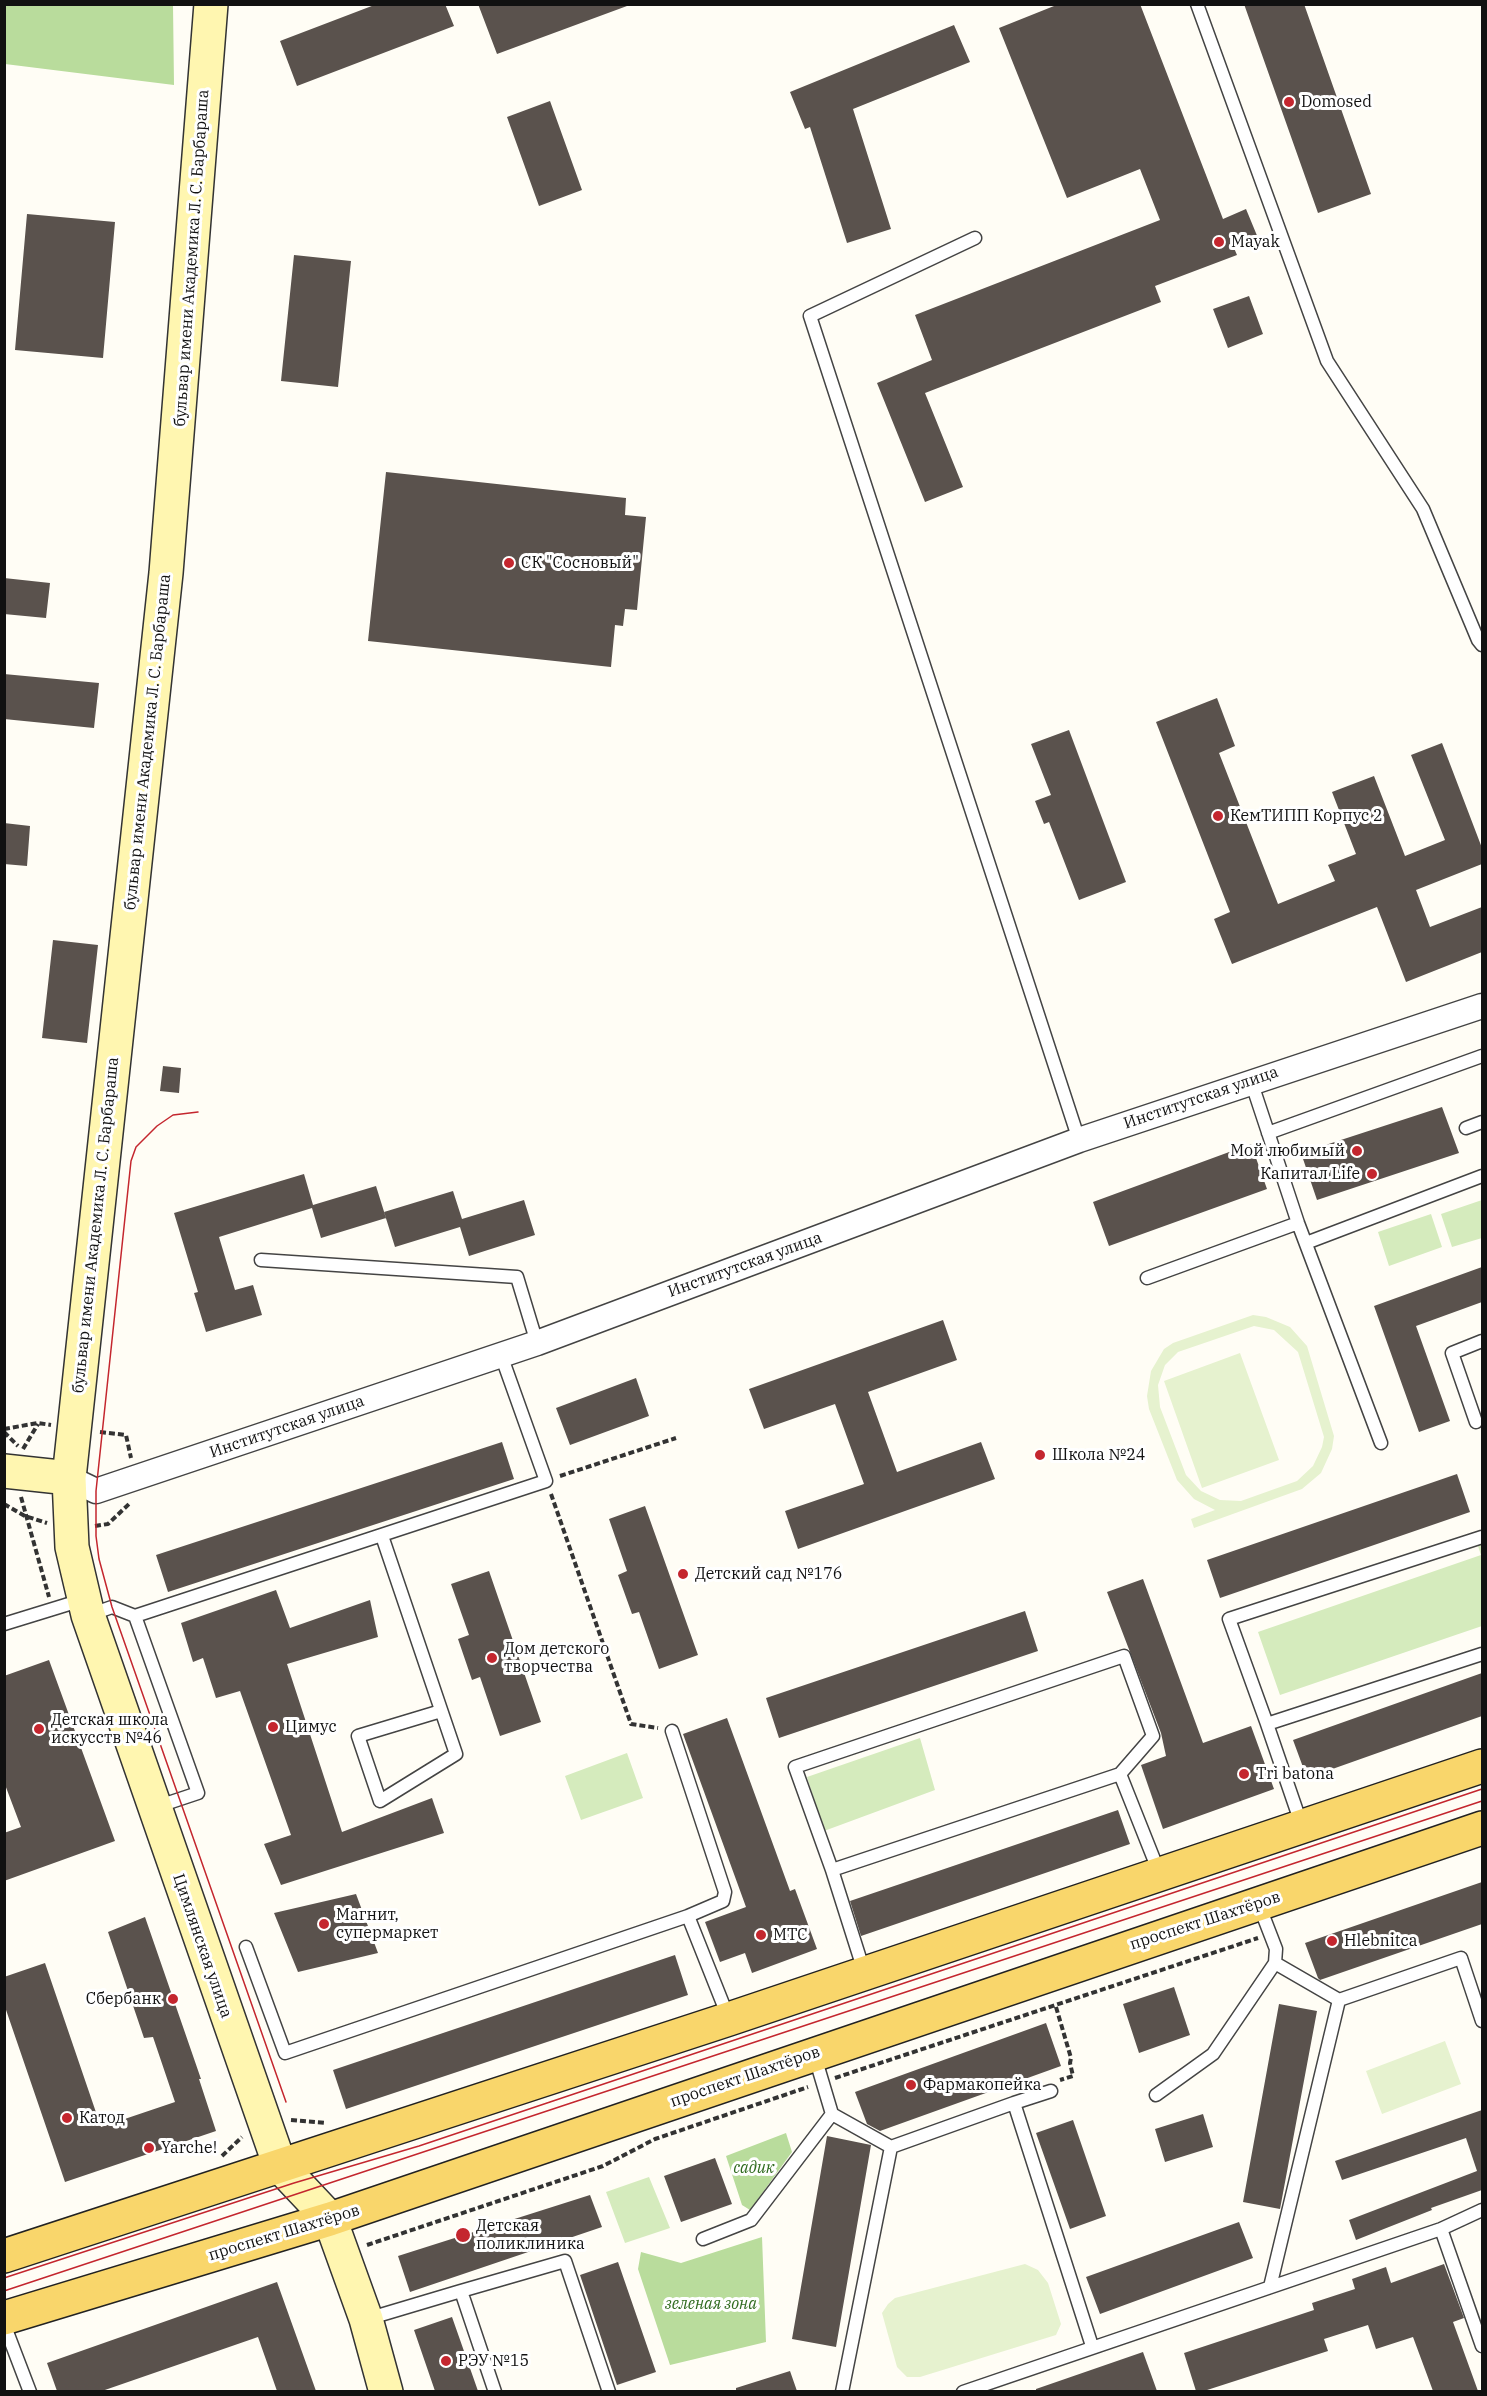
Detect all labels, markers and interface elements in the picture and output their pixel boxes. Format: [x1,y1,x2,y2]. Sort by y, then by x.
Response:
street label: бульвар имени Академика Л. С. Барбараша [171,89,213,427]
place label: Domosed [1301,92,1372,112]
marker: Domosed [1282,95,1296,109]
place label: Mayak [1231,232,1280,252]
marker: Mayak [1212,235,1226,249]
place label: СК "Сосновый" [521,553,639,573]
marker: СК "Сосновый" [502,556,516,570]
street label: бульвар имени Академика Л. С. Барбараша [121,573,175,911]
place label: КемТИПП Корпус 2 [1230,806,1383,826]
marker: КемТИПП Корпус 2 [1211,809,1225,823]
street label: бульвар имени Академика Л. С. Барбараша [69,1056,123,1394]
street label: Институтская улица [1121,1062,1281,1134]
place label: Мой любимый [1230,1141,1345,1161]
marker: Мой любимый [1350,1144,1364,1158]
place label: Капитал Life [1260,1164,1360,1184]
marker: Капитал Life [1365,1167,1379,1181]
street label: Институтская улица [665,1228,825,1302]
street label: Институтская улица [207,1391,367,1463]
place label: Школа №24 [1052,1445,1145,1465]
marker: Школа №24 [1033,1448,1047,1462]
place label: Детский сад №176 [695,1564,842,1584]
marker: Детский сад №176 [676,1567,690,1581]
place label: Дом детского творчества [504,1639,609,1677]
marker: Дом детского творчества [485,1651,499,1665]
place label: Детская школа искусств №46 [51,1710,168,1748]
place label: Цимус [285,1717,337,1737]
marker: Цимус [266,1720,280,1734]
marker: Детская школа искусств №46 [32,1722,46,1736]
place label: Tri batona [1256,1764,1334,1784]
marker: Tri batona [1237,1767,1251,1781]
street label: Цимлянская улица [168,1871,236,2021]
street label: проспект Шахтёров [1127,1888,1283,1954]
place label: Магнит, супермаркет [336,1905,438,1943]
marker: Магнит, супермаркет [317,1917,331,1931]
place label: МТС [773,1925,808,1945]
marker: МТС [754,1928,768,1942]
place label: Hlebnitca [1344,1931,1417,1951]
marker: Hlebnitca [1325,1934,1339,1948]
place label: Сбербанк [86,1989,161,2009]
marker: Сбербанк [166,1992,180,2006]
street label: проспект Шахтёров [668,2042,822,2112]
place label: Фармакопейка [923,2075,1041,2095]
marker: Фармакопейка [904,2078,918,2092]
place label: Катод [79,2108,125,2128]
marker: Катод [60,2111,74,2125]
place label: Yarche! [161,2138,217,2158]
marker: Yarche! [142,2141,156,2155]
park label: садик [733,2158,775,2178]
street label: проспект Шахтёров [206,2201,362,2265]
place label: Детская поликлиника [476,2216,585,2254]
marker: Детская поликлиника [454,2226,472,2244]
park label: зеленая зона [665,2294,757,2314]
place label: РЭУ №15 [458,2351,529,2371]
marker: РЭУ №15 [439,2354,453,2368]

